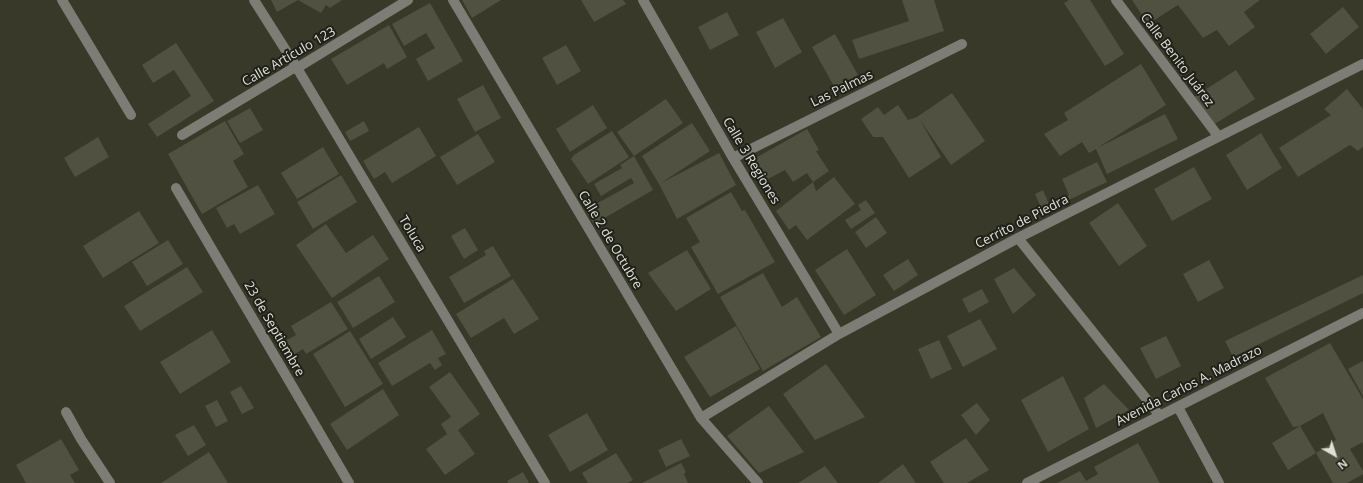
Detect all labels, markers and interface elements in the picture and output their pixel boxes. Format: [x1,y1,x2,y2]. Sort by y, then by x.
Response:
street label: Calle Benito Juárez [1137,10,1217,110]
street label: Calle Artículo 123 [240,24,338,90]
street label: Las Palmas [808,67,876,111]
street label: Calle 3 Regiones [719,115,783,207]
street label: Calle 2 de Octubre [575,188,645,292]
street label: Cerrito de Piedra [973,192,1071,252]
street label: Toluca [395,213,429,255]
street label: 23 de Septiembre [240,279,308,379]
street label: Avenida Carlos A. Madrazo [1113,342,1265,430]
north arrow [1315,435,1355,475]
text: N [1335,456,1351,473]

